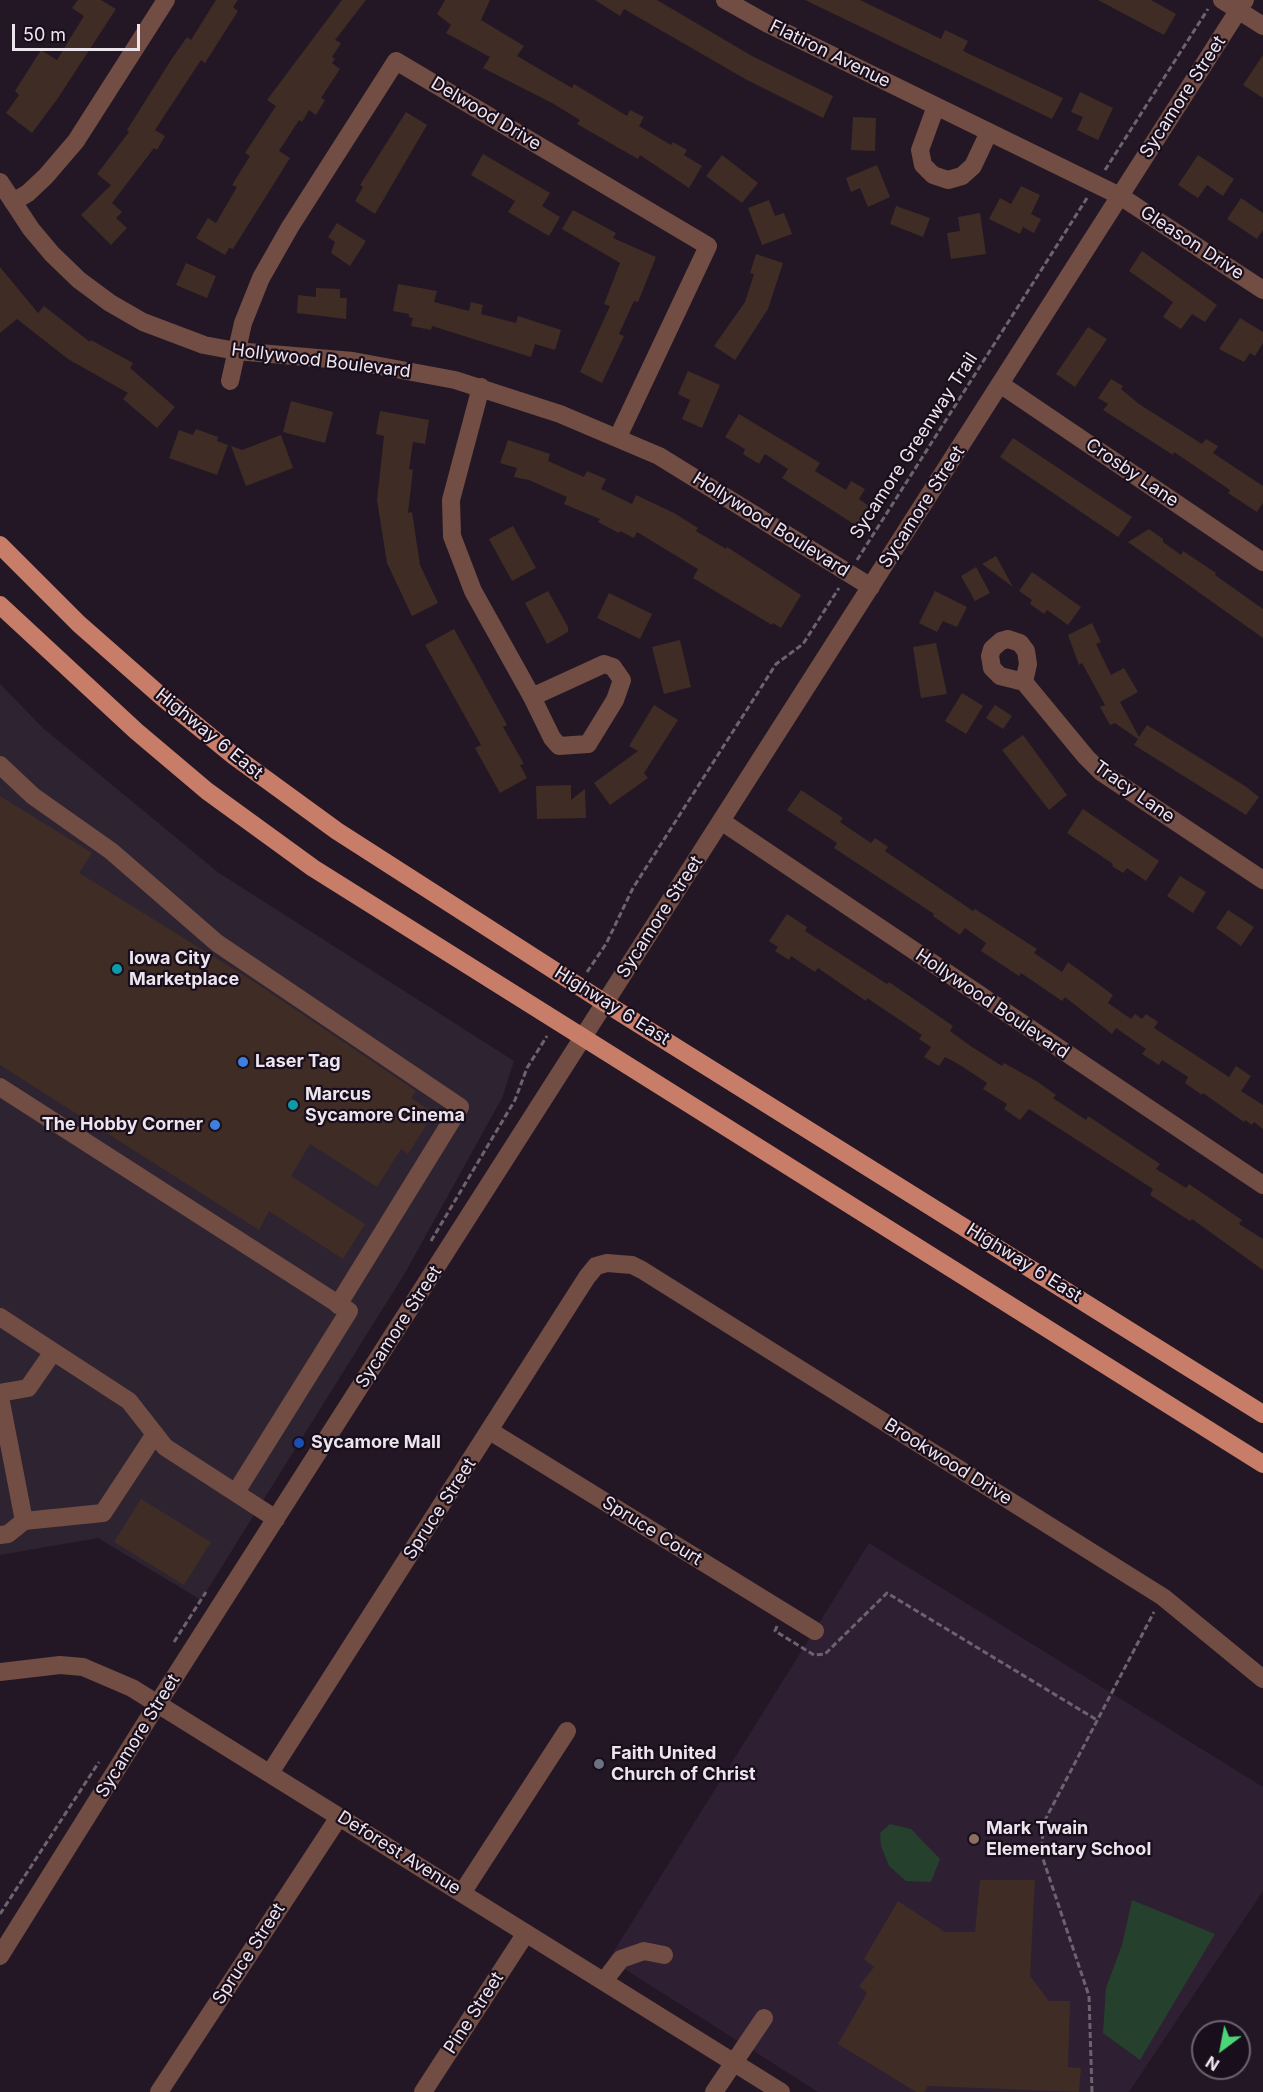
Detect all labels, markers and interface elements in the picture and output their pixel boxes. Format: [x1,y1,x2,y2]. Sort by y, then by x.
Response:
scale bar [15,12,142,50]
street label: Flatiron Avenue [766,15,894,93]
text: 50 m [23,24,66,45]
street label: Sycamore Street [1135,32,1231,162]
street label: Delwood Drive [427,73,545,155]
street label: Gleason Drive [1136,201,1248,285]
street label: Hollywood Boulevard [230,339,412,383]
street label: Sycamore Greenway Trail [846,349,982,543]
street label: Crosby Lane [1082,434,1182,512]
street label: Sycamore Street [874,442,970,572]
street label: Hollywood Boulevard [689,468,853,582]
street label: Highway 6 East [151,684,267,784]
street label: Tracy Lane [1089,756,1179,828]
street label: Sycamore Street [612,852,708,982]
street label: Hollywood Boulevard [911,945,1073,1063]
place label: Iowa City Marketplace [129,948,239,990]
marker: Iowa City Marketplace [110,962,124,976]
street label: Highway 6 East [550,962,674,1050]
place label: Laser Tag [255,1051,341,1073]
marker: Laser Tag [236,1055,250,1069]
place label: Marcus Sycamore Cinema [305,1084,465,1126]
marker: Marcus Sycamore Cinema [286,1098,300,1112]
place label: The Hobby Corner [42,1114,203,1136]
marker: The Hobby Corner [208,1118,222,1132]
street label: Highway 6 East [962,1219,1086,1307]
street label: Sycamore Street [351,1262,447,1392]
street label: Brookwood Drive [880,1414,1016,1510]
place label: Sycamore Mall [311,1432,441,1454]
marker: Sycamore Mall [292,1436,306,1450]
street label: Spruce Street [399,1454,481,1564]
street label: Spruce Court [598,1492,706,1570]
street label: Sycamore Street [91,1670,185,1802]
place label: Faith United Church of Christ [611,1743,756,1786]
marker: Faith United Church of Christ [592,1757,606,1771]
street label: Deforest Avenue [333,1806,465,1900]
place label: Mark Twain Elementary School [986,1818,1151,1860]
marker: Mark Twain Elementary School [967,1832,981,1846]
street label: Spruce Street [208,1899,290,2009]
street label: Pine Street [440,1968,508,2058]
north arrow [1191,2020,1251,2080]
text: N [1202,2052,1223,2075]

